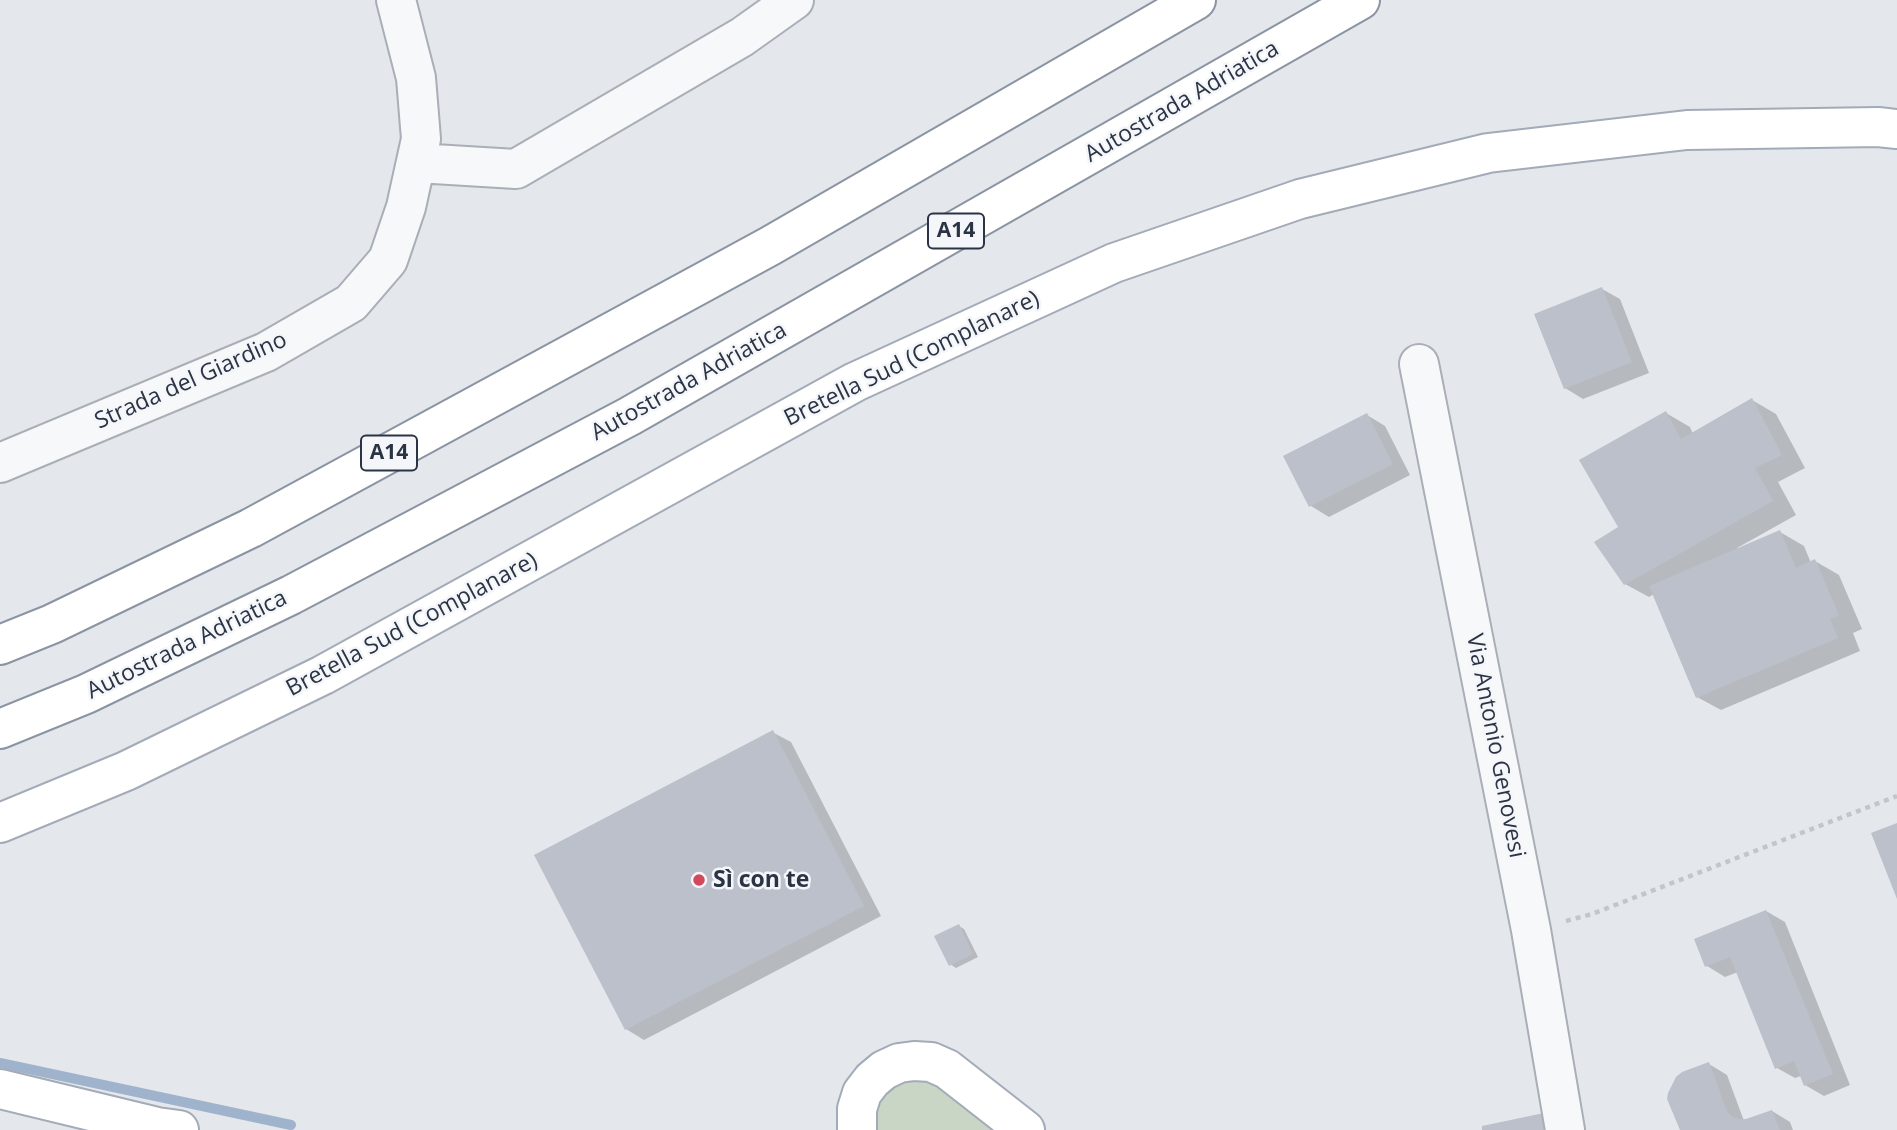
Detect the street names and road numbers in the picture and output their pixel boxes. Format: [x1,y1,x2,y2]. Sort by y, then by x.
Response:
street label: Autostrada Adriatica [1080,35,1284,169]
road number: A14 [928,214,984,248]
street label: Bretella Sud (Complanare) [780,285,1044,433]
street label: Autostrada Adriatica [586,317,792,447]
street label: Strada del Giardino [91,326,291,436]
road number: A14 [361,435,417,470]
street label: Bretella Sud (Complanare) [282,547,542,703]
street label: Autostrada Adriatica [82,585,292,705]
street label: Via Antonio Genovesi [1460,632,1530,860]

